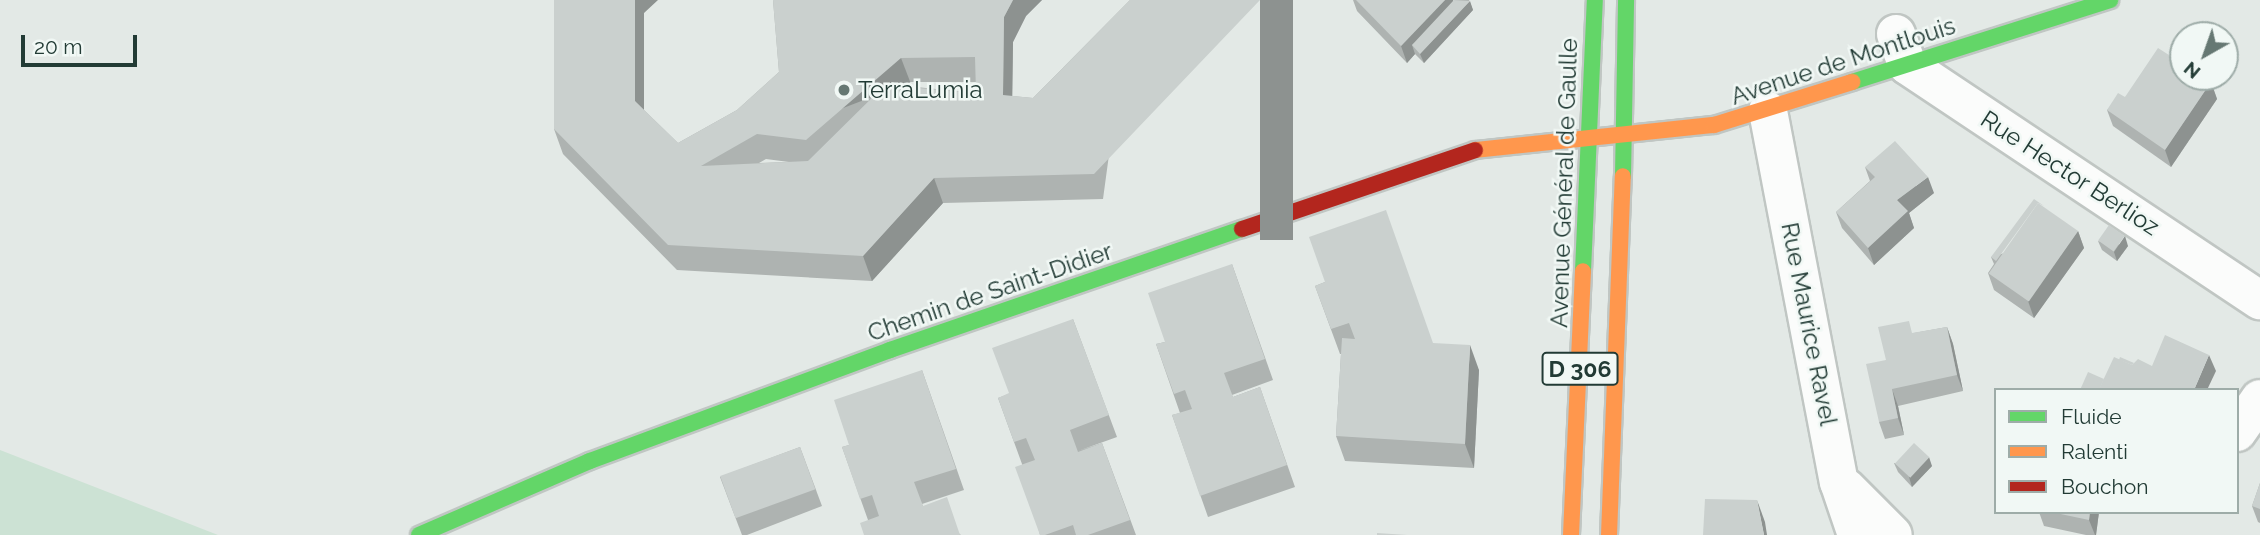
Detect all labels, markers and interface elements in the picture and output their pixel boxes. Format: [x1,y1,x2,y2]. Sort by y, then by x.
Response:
street label: Avenue de Montlouis [1727,11,1959,111]
scale bar [24,21,140,65]
north arrow [2169,21,2239,91]
text: 20 m [34,34,82,59]
street label: Avenue Général de Gaulle [1545,37,1583,329]
text: N [2179,57,2204,84]
place label: TerraLumia [858,76,982,104]
marker: TerraLumia [836,82,852,98]
street label: Rue Hector Berlioz [1975,104,2165,242]
street label: Rue Maurice Ravel [1775,220,1843,428]
street label: Chemin de Saint-Didier [864,237,1116,347]
road number: D 306 [1542,350,1618,388]
legend [1994,388,2239,514]
text: Fluide [2061,404,2122,429]
text: Ralenti [2061,439,2128,464]
text: Bouchon [2061,474,2148,499]

